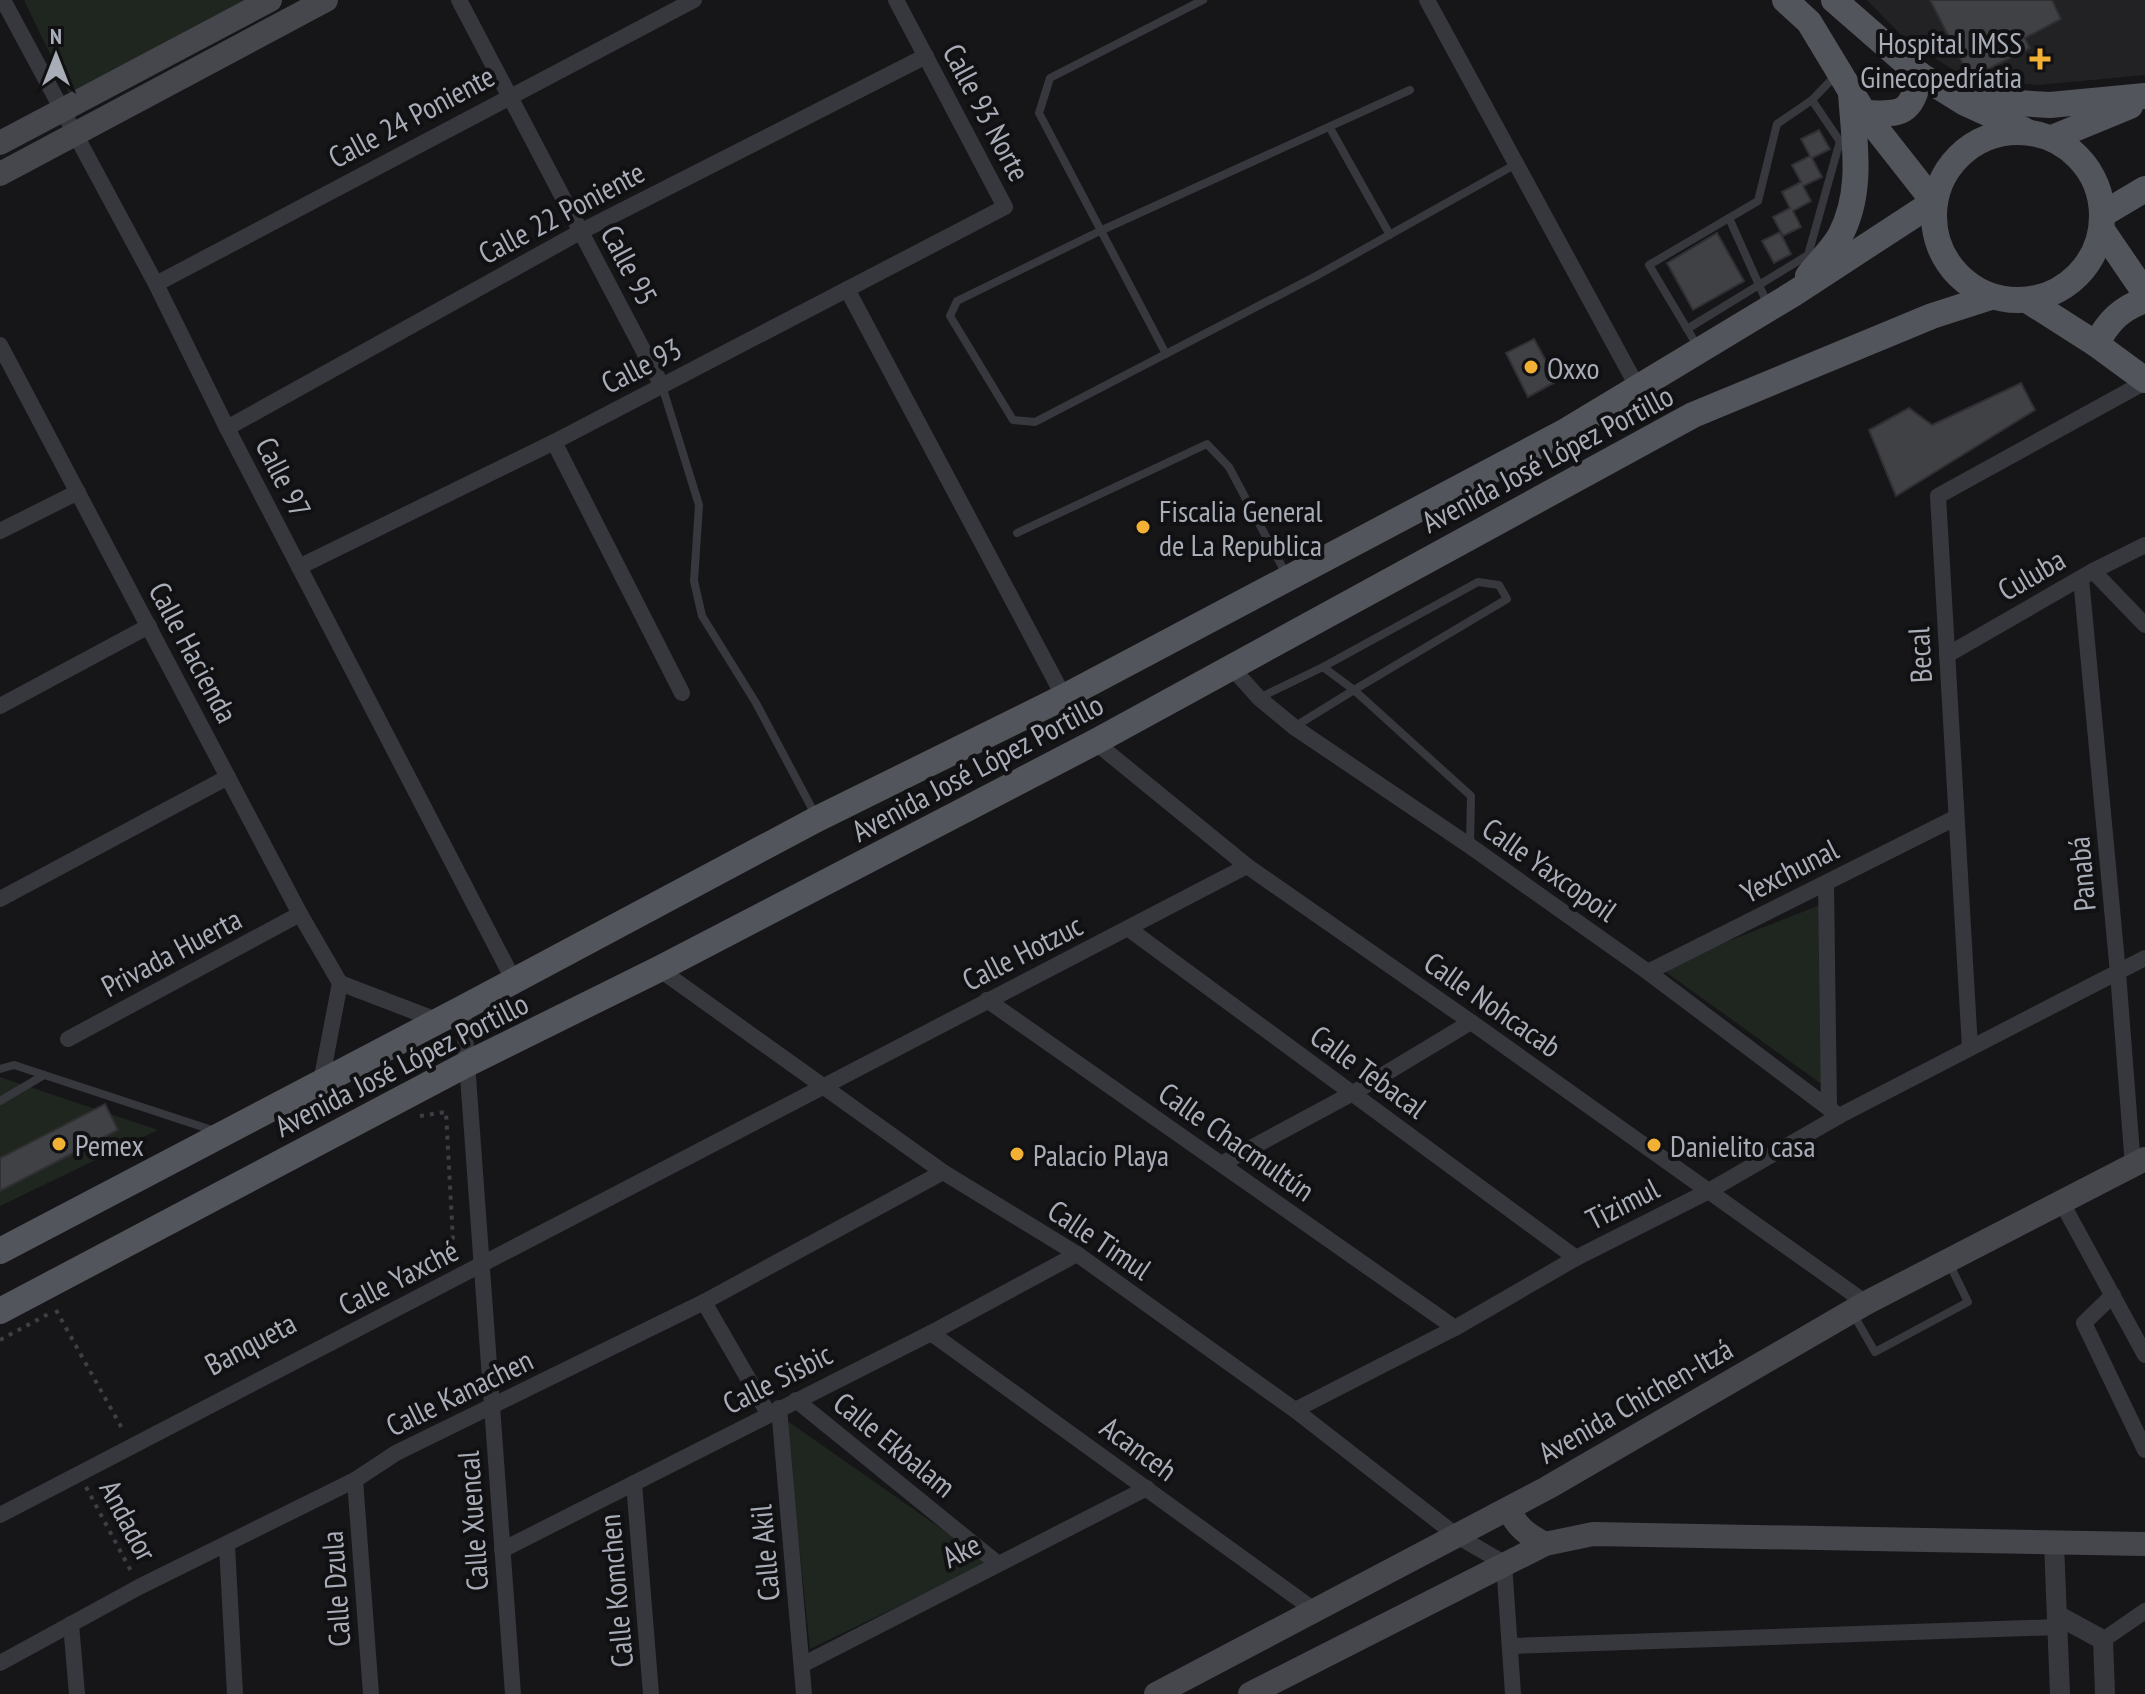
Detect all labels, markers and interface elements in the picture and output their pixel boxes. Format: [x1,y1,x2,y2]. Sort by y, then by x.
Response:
north arrow [16,16,96,96]
text: N [50,22,62,50]
place label: Hospital IMSS Ginecopedríatia [1860,23,2022,96]
street label: Calle 93 Norte [935,37,1039,187]
marker: Hospital IMSS Ginecopedríatia [2029,48,2051,70]
street label: Calle 24 Poniente [321,56,501,176]
street label: Calle 22 Poniente [471,152,651,272]
street label: Calle 95 [593,218,667,312]
street label: Calle 93 [594,328,688,402]
place label: Oxxo [1547,348,1600,387]
marker: Oxxo [1522,358,1540,376]
street label: Avenida José López Portillo [1415,375,1679,541]
street label: Calle 97 [247,430,321,524]
place label: Fiscalia General de La Republica [1159,491,1323,564]
marker: Fiscalia General de La Republica [1134,518,1152,536]
street label: Culuba [1990,539,2072,609]
street label: Calle Hacienda [141,575,247,729]
street label: Becal [1898,626,1940,684]
street label: Avenida José López Portillo [845,684,1109,850]
street label: Calle Yaxcopoil [1475,808,1625,930]
street label: Yexchunal [1734,829,1844,911]
street label: Panabá [2058,835,2104,913]
street label: Privada Huerta [94,899,248,1005]
street label: Calle Hotzuc [955,905,1089,999]
street label: Calle Nohcacab [1417,942,1569,1066]
street label: Avenida José López Portillo [268,983,534,1145]
street label: Calle Tebacal [1303,1016,1435,1126]
street label: Calle Chacmultún [1151,1073,1323,1209]
place label: Pemex [75,1125,144,1164]
place label: Danielito casa [1670,1126,1815,1165]
marker: Pemex [50,1135,68,1153]
place label: Palacio Playa [1033,1135,1169,1174]
marker: Danielito casa [1645,1136,1663,1154]
marker: Palacio Playa [1008,1145,1026,1163]
street label: Tizimul [1579,1168,1665,1238]
street label: Calle Timul [1041,1190,1159,1288]
street label: Calle Yaxché [332,1230,464,1324]
street label: Banqueta [198,1303,302,1383]
street label: Avenida Chichen-Itzá [1531,1329,1739,1471]
street label: Calle Sisbic [716,1334,839,1422]
street label: Calle Kanachen [379,1340,539,1444]
street label: Calle Ekbalam [826,1383,964,1505]
street label: Acanceh [1093,1407,1185,1489]
street label: Calle Xuencal [448,1450,496,1592]
street label: Andador [91,1473,167,1568]
street label: Calle Akil [740,1503,788,1603]
street label: Calle Komchen [589,1513,641,1669]
street label: Ake [935,1524,987,1576]
street label: Calle Dzula [311,1530,359,1648]

